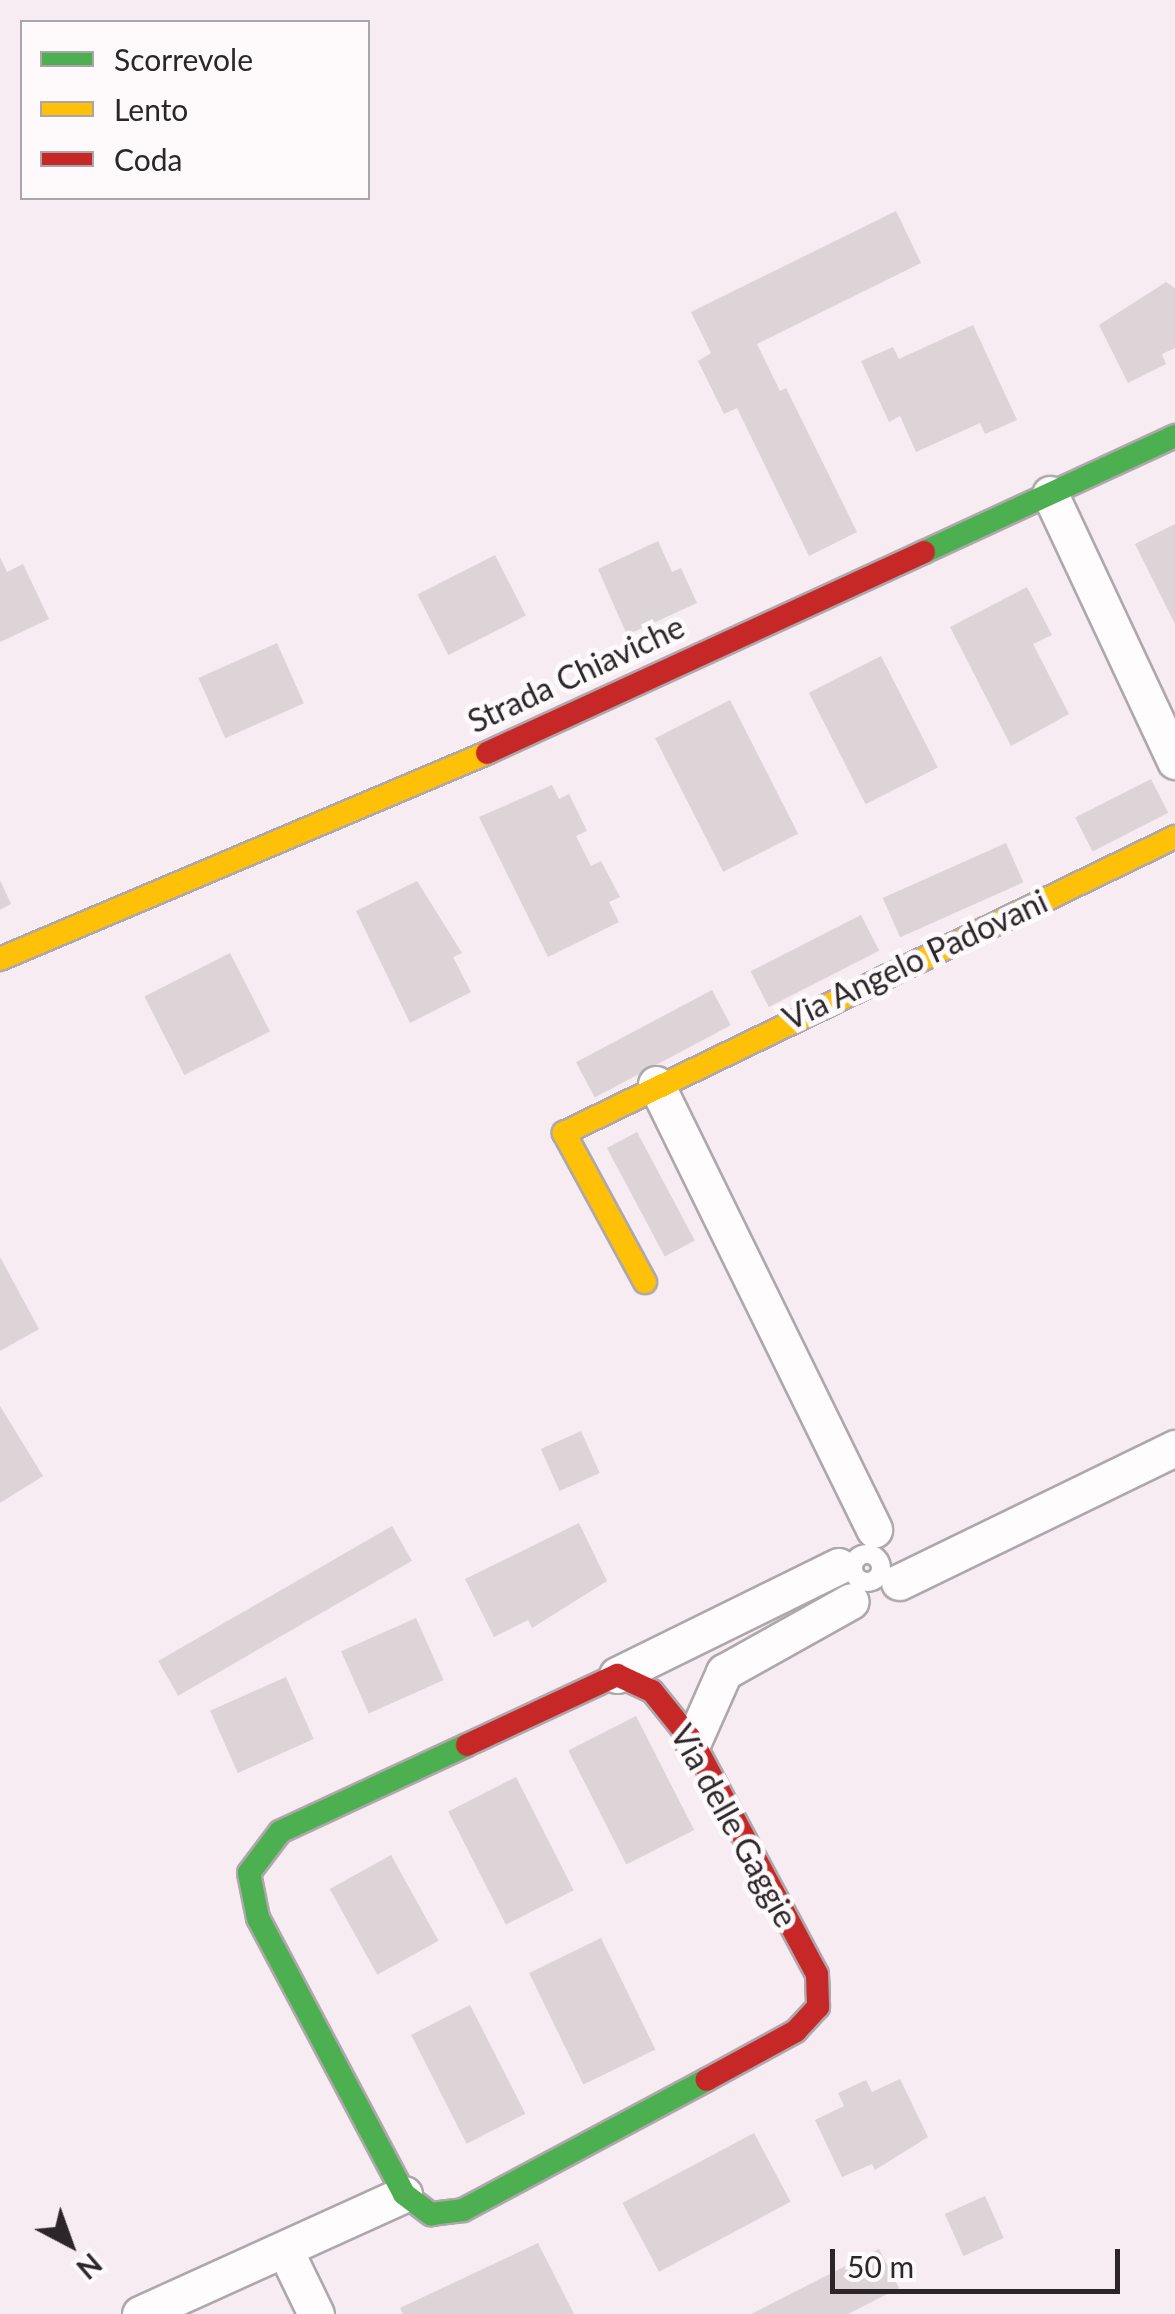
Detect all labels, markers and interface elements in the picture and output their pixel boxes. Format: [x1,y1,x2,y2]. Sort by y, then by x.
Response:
legend [20,20,370,200]
text: Scorrevole [114,41,253,77]
text: Lento [114,91,188,127]
text: Coda [114,141,182,177]
street label: Strada Chiaviche [462,607,690,741]
street label: Via Angelo Padovani [776,882,1054,1038]
street label: Via delle Gaggie [663,1718,805,1934]
north arrow [20,2194,120,2294]
scale bar [835,2229,1125,2291]
text: N [70,2247,109,2287]
text: 50 m [847,2248,914,2284]

